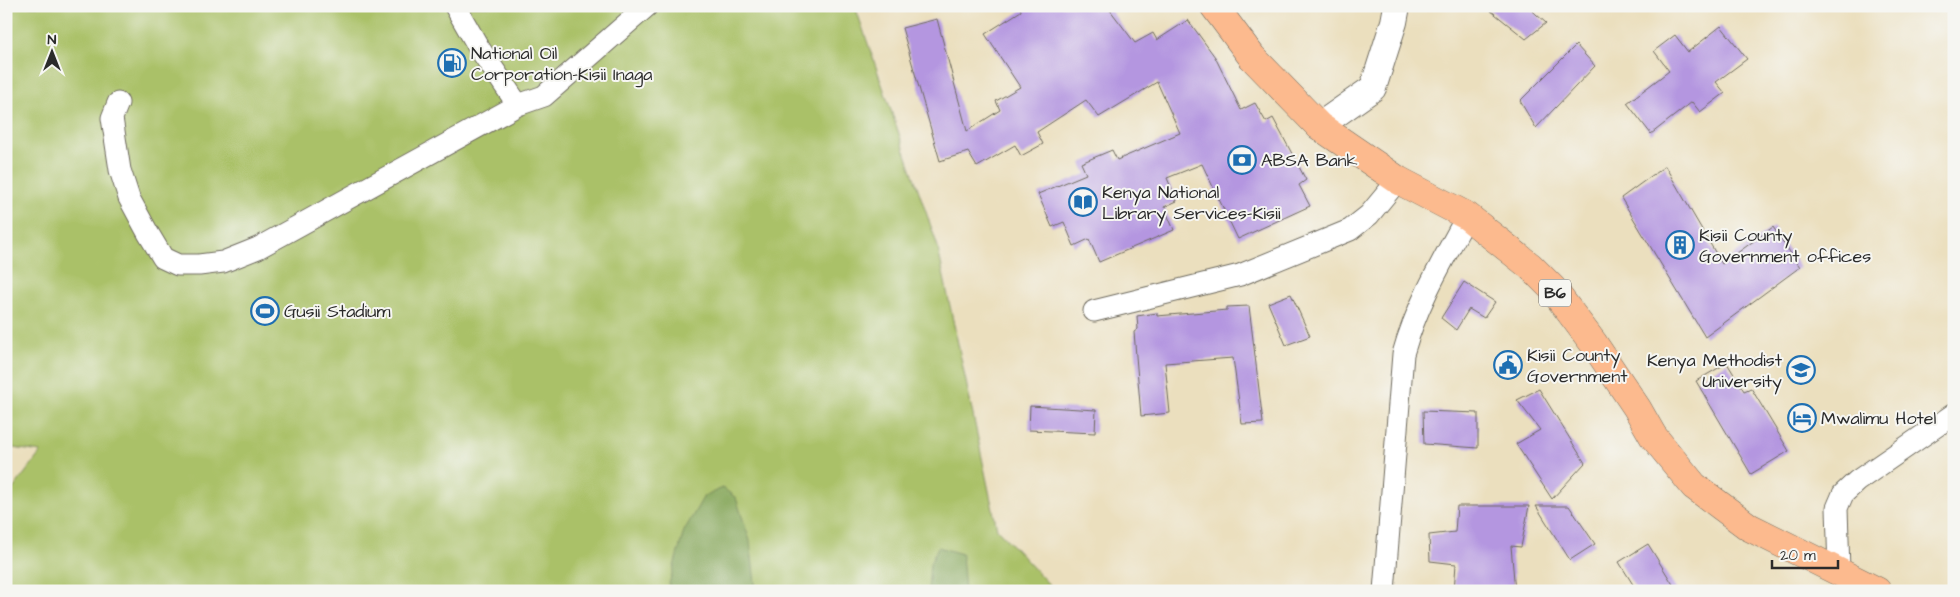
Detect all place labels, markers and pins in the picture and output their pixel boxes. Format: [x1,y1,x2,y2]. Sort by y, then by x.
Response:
place label: National Oil Corporation-Kisii Inaga [471,41,652,88]
fuel station icon: National Oil Corporation-Kisii Inaga [437,48,467,78]
bank icon: ABSA Bank [1227,145,1257,175]
place label: ABSA Bank [1261,148,1358,173]
place label: Kenya National Library Services-Kisii [1102,180,1281,227]
library icon: Kenya National Library Services-Kisii [1068,187,1098,217]
place label: Kisii County Government offices [1699,223,1871,269]
building icon: Kisii County Government offices [1665,230,1695,260]
sports icon: Gusii Stadium [250,296,280,326]
place label: Gusii Stadium [284,299,390,324]
place label: Kisii County Government [1527,343,1628,389]
place label: Kenya Methodist University [1647,348,1783,395]
public building icon: Kisii County Government [1493,350,1523,380]
school or university icon: Kenya Methodist University [1786,355,1816,385]
hotel icon: Mwalimu Hotel [1787,403,1817,433]
place label: Mwalimu Hotel [1821,406,1937,431]

